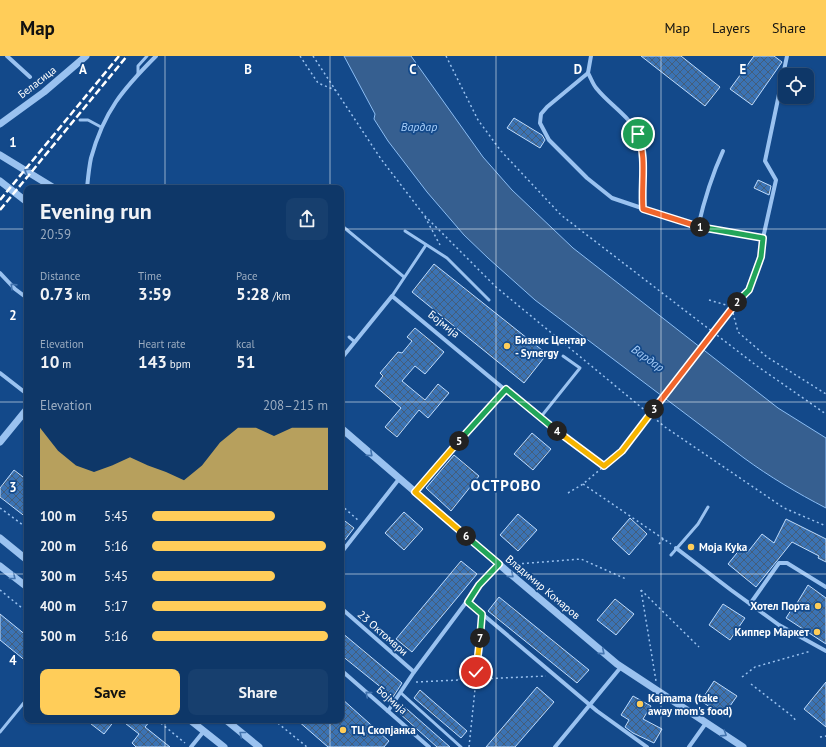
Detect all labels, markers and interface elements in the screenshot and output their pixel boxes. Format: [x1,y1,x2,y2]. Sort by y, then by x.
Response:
text: Map [20,16,55,40]
text: Map [664,19,690,37]
text: Layers [712,19,750,37]
text: Share [772,19,806,37]
text: A [79,61,87,78]
text: B [244,61,252,78]
text: C [409,61,417,78]
text: D [574,61,582,78]
text: E [740,61,747,78]
street label: Беласица [15,63,59,101]
map controls [778,68,814,104]
button: locate [778,68,814,104]
pin [621,117,655,151]
water label: Вардар [401,119,437,134]
icon: arrive [627,123,649,145]
text: 1 [9,134,17,151]
one-way arrow [24,169,31,176]
text: Evening run [40,197,152,225]
button: share [286,198,328,240]
pin: 1 [690,217,710,237]
text: 1 [697,220,703,234]
text: 20:59 [40,226,71,243]
text: Distance [40,269,80,283]
text: Time [138,269,162,283]
text: Pace [236,269,258,283]
one-way arrow [10,283,18,291]
text: 0.73 [40,283,73,305]
text: 3:59 [138,283,172,305]
text: 5:28 [236,283,270,305]
text: km [73,289,90,303]
text: /km [270,289,291,303]
pin: 2 [727,292,747,312]
text: 2 [734,295,740,309]
text: 2 [9,307,17,324]
street label: Бојмија [425,307,463,341]
place label: Бизнис Центар - Synergy [515,333,586,360]
text: Elevation [40,337,84,351]
text: Heart rate [138,337,186,351]
text: kcal [236,337,255,351]
marker: Бизнис Центар - Synergy [502,341,512,351]
water label: Вардар [629,341,667,375]
text: 10 [40,351,59,373]
text: 143 [138,351,167,373]
text: 51 [236,351,255,373]
text: m [59,357,71,371]
text: bpm [167,357,191,371]
text: Elevation [40,397,92,414]
text: 208–215 m [263,397,328,414]
pin: 3 [644,399,664,419]
text: 3 [651,402,657,416]
pin: 4 [547,421,567,441]
text: 4 [554,424,560,438]
pin: 5 [449,431,469,451]
text: 5 [456,434,462,448]
one-way arrow [365,449,373,457]
district label: ОСТРОВО [470,476,542,495]
text: 3 [9,479,17,496]
text: 100 m [40,508,76,525]
text: 5:45 [104,508,128,525]
pin: 6 [456,526,476,546]
text: 6 [463,529,469,543]
text: 200 m [40,538,76,555]
text: 5:16 [104,538,128,555]
place label: Moja Kyka [699,540,747,554]
marker: Moja Kyka [686,542,696,552]
street label: Владимир Комаров [503,552,583,622]
text: 300 m [40,568,76,585]
text: 5:45 [104,568,128,585]
one-way arrow [506,571,514,578]
one-way arrow [9,572,16,579]
text: 400 m [40,598,76,615]
text: 5:17 [104,598,128,615]
place label: Хотел Порта [750,599,810,613]
marker: Хотел Порта [813,601,823,611]
street label: 23 Октомври [355,607,411,659]
place label: Киппер Маркет [735,625,809,639]
marker: Киппер Маркет [812,627,822,637]
text: 500 m [40,628,76,645]
text: 5:16 [104,628,128,645]
pin: 7 [470,628,490,648]
text: 7 [477,631,483,645]
one-way arrow [598,647,605,654]
text: 4 [9,652,17,669]
pin [459,655,493,689]
icon: check [465,661,487,683]
button: Save [40,669,180,715]
button: Share [188,669,328,715]
street label: Бојмија [374,683,410,717]
place label: Kajmama (take away mom's food) [648,691,732,718]
one-way arrow [366,692,373,699]
marker: Kajmama (take away mom's food) [635,699,645,709]
place label: ТЦ Скопјанка [351,723,416,737]
marker: ТЦ Скопјанка [338,725,348,735]
one-way arrow [720,730,727,737]
one-way arrow [240,731,247,738]

